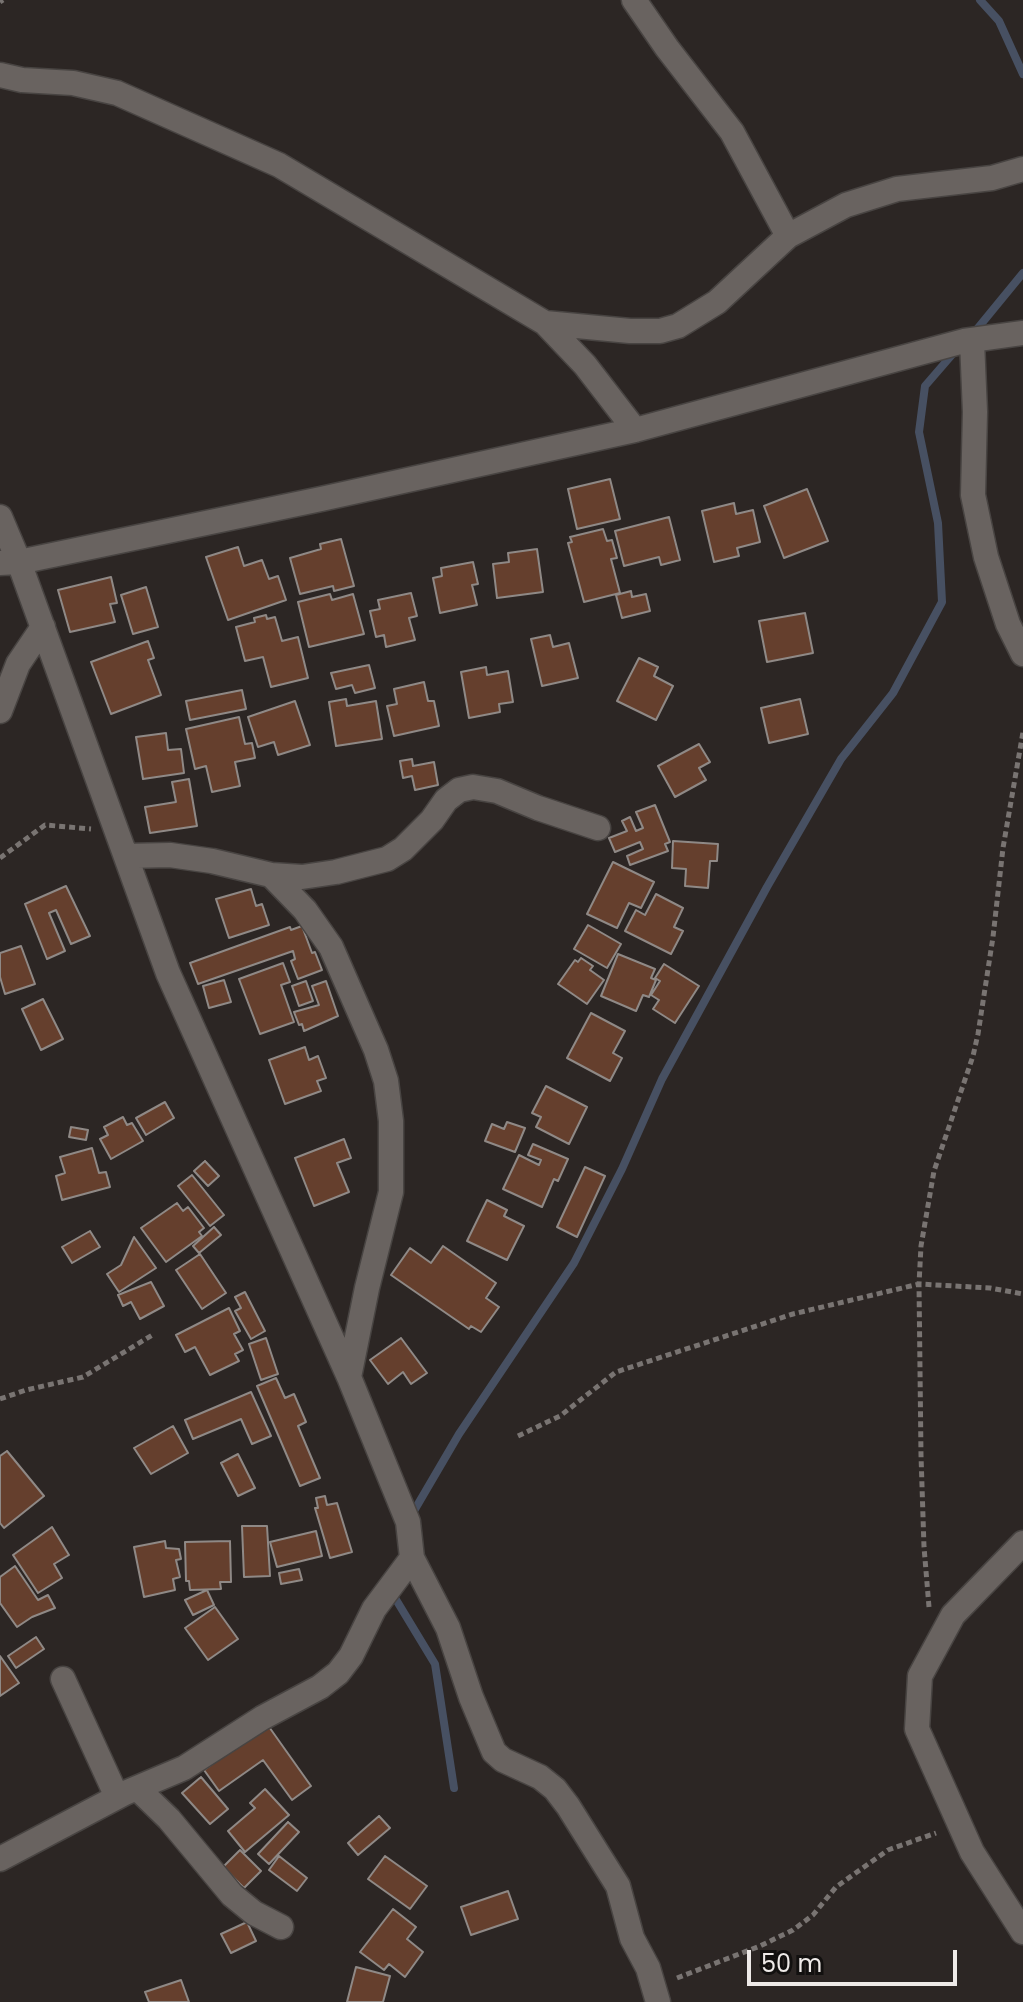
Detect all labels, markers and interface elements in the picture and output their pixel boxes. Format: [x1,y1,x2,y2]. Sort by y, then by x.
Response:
scale bar [751,1934,961,1984]
text: 50 m [761,1947,822,1980]

